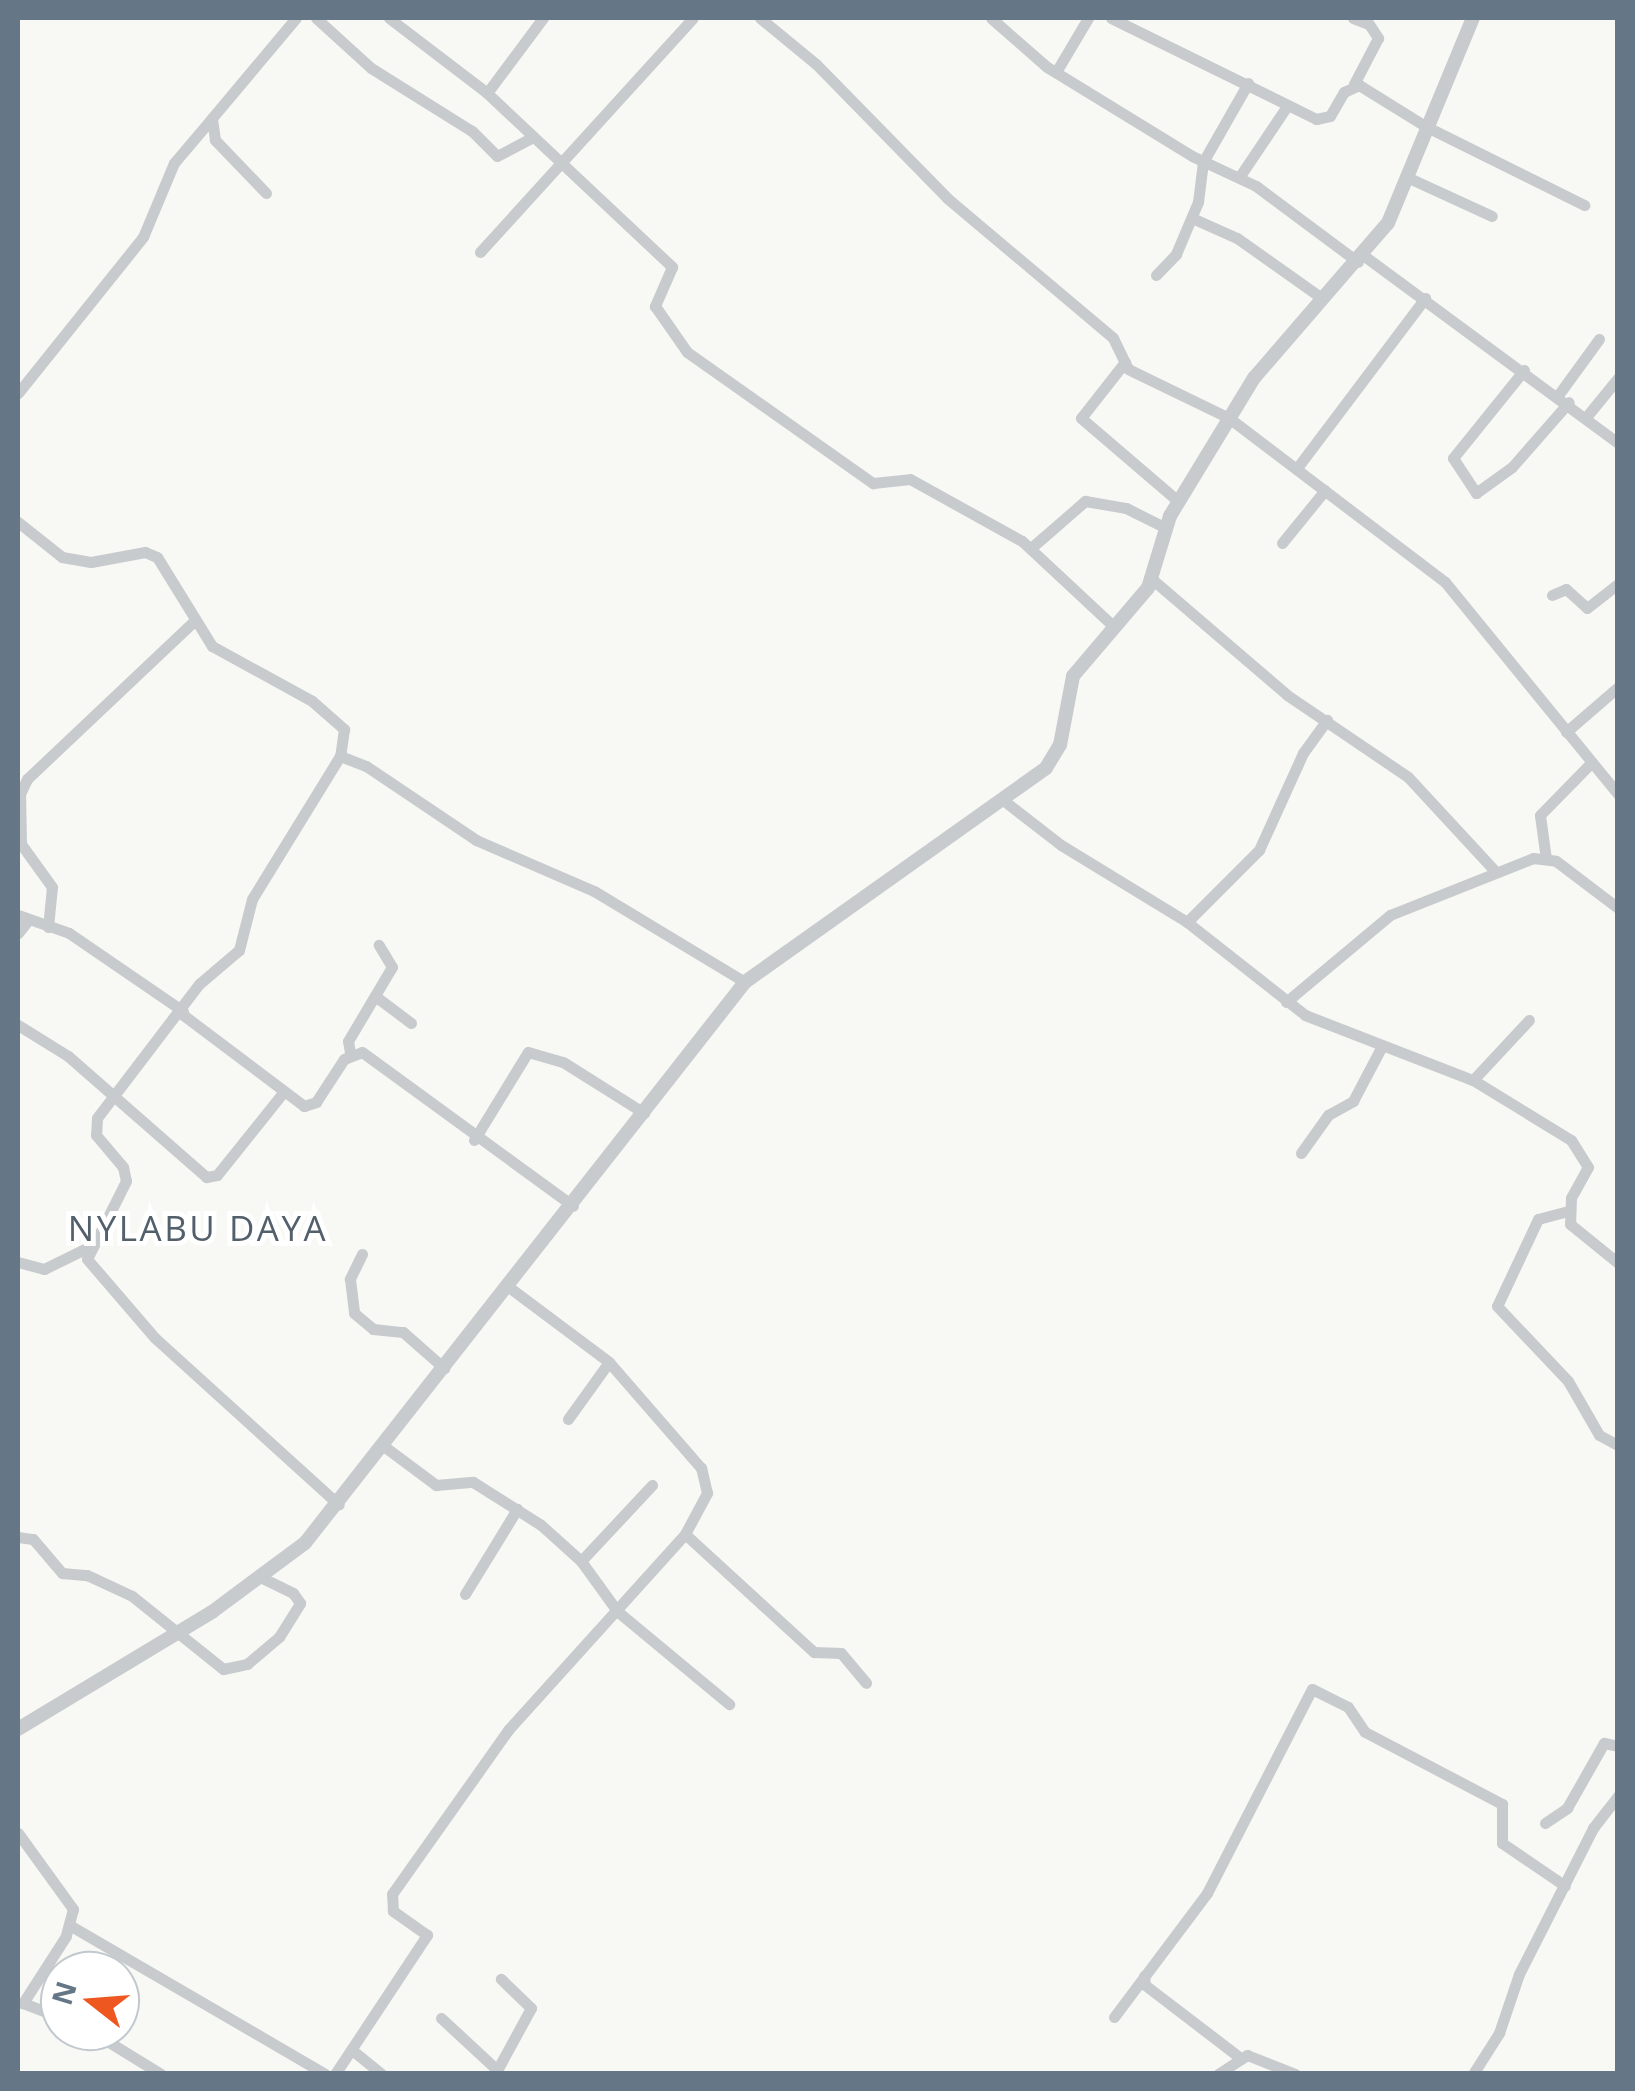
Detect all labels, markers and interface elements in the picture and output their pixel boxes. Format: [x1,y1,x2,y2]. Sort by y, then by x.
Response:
district label: NYLABU DAYA [68,1207,328,1249]
north arrow [40,1951,140,2051]
text: N [42,1976,85,2009]

